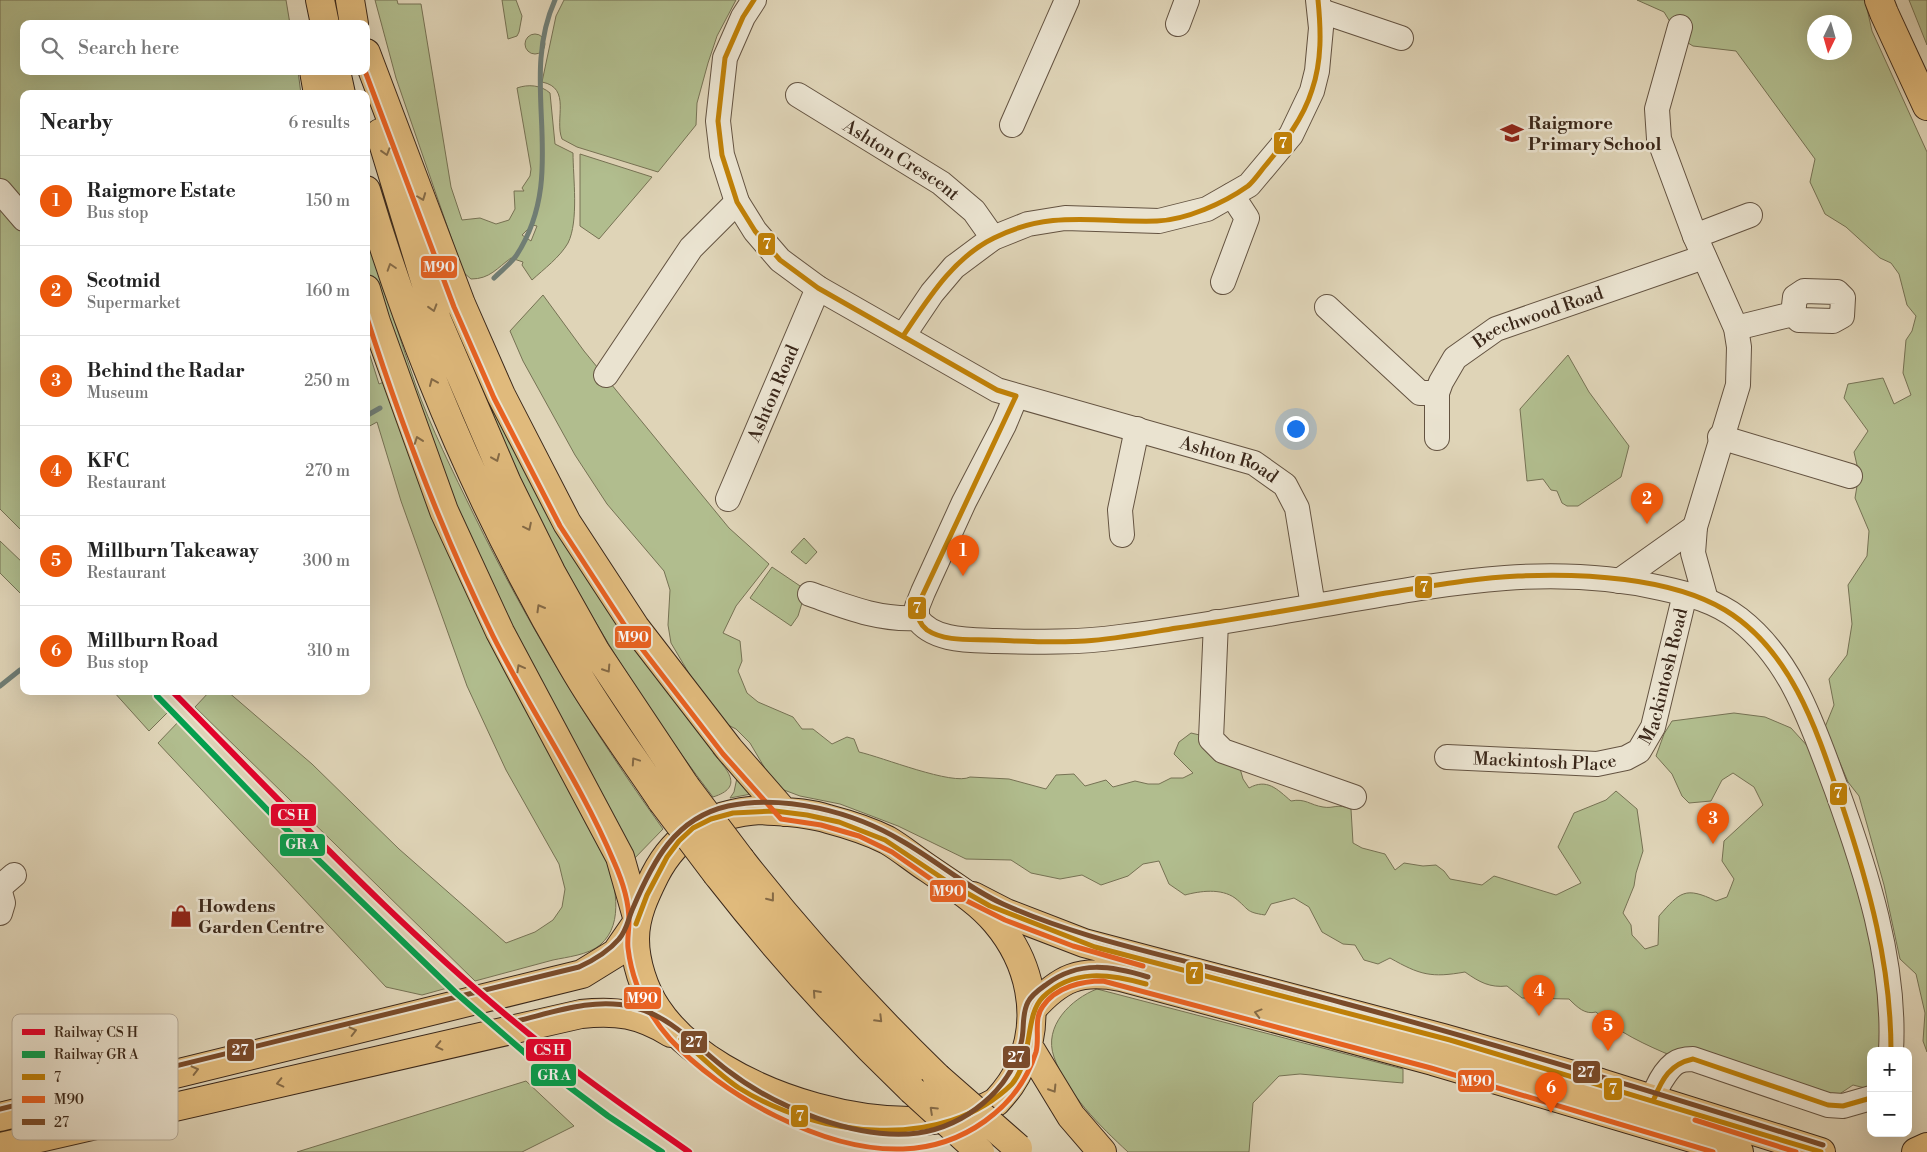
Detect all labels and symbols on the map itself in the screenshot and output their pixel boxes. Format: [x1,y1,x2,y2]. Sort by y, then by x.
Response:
north arrow [1807,15,1852,60]
place label: Raigmore Primary School [1528,112,1662,156]
street label: Ashton Crescent [838,114,965,206]
school or university icon: Raigmore Primary School [1499,120,1525,146]
line badge: 7 [1273,131,1293,155]
text: 7 [1279,135,1288,153]
one-way arrow [380,148,390,156]
one-way arrow [416,192,426,200]
line badge: 7 [757,232,776,256]
text: 7 [763,236,772,254]
line badge: M90 [420,255,458,279]
text: M90 [423,259,455,277]
one-way arrow [386,264,396,272]
street label: Beechwood Road [1468,282,1607,354]
one-way arrow [428,303,438,311]
street label: Ashton Road [742,341,805,446]
one-way arrow [429,378,440,387]
your location [1283,416,1309,442]
street label: Ashton Road [1176,431,1283,489]
one-way arrow [414,437,424,445]
one-way arrow [489,453,500,462]
pin: 2 [1631,483,1663,524]
one-way arrow [522,522,533,531]
pin: 1 [947,535,979,576]
line badge: 7 [1414,575,1433,599]
text: 7 [1420,579,1429,597]
line badge: 7 [907,596,927,620]
text: 7 [913,600,922,618]
one-way arrow [536,605,546,614]
street label: Mackintosh Road [1634,605,1693,749]
line badge: M90 [614,625,652,649]
text: M90 [617,629,649,647]
one-way arrow [601,663,610,673]
one-way arrow [516,665,526,674]
street label: Mackintosh Place [1473,747,1619,776]
one-way arrow [632,757,641,766]
line badge: 7 [1829,782,1848,806]
text: 7 [1834,785,1843,803]
line badge: CS H [270,803,317,827]
pin: 3 [1697,803,1729,844]
text: CS H [277,807,309,825]
line badge: GR A [279,833,326,857]
text: GR A [285,836,320,854]
line badge: M90 [929,879,967,903]
text: M90 [932,883,964,901]
one-way arrow [765,892,773,901]
place label: Howdens Garden Centre [198,895,325,939]
shop icon: Howdens Garden Centre [168,903,194,929]
line badge: 7 [1185,961,1204,985]
text: 7 [1190,965,1199,983]
pin: 4 [1523,975,1555,1016]
line badge: M90 [623,986,662,1010]
one-way arrow [813,989,822,998]
text: M90 [626,990,658,1008]
one-way arrow [1255,1009,1263,1019]
pin: 5 [1592,1010,1624,1051]
one-way arrow [873,1013,882,1022]
legend [12,1014,178,1140]
text: Railway CS H [54,1024,139,1042]
one-way arrow [348,1026,357,1037]
line badge: 27 [680,1030,708,1054]
text: 27 [686,1034,703,1052]
line badge: 27 [226,1038,255,1062]
line badge: CS H [525,1038,572,1062]
one-way arrow [434,1041,443,1051]
text: 27 [232,1042,249,1060]
text: CS H [533,1042,565,1060]
line badge: 27 [1002,1045,1031,1069]
text: Railway GR A [54,1046,139,1064]
text: 27 [1008,1049,1025,1067]
line badge: 27 [1572,1060,1601,1084]
line badge: GR A [530,1063,577,1087]
text: 27 [1578,1064,1595,1082]
one-way arrow [190,1065,199,1076]
text: GR A [537,1067,572,1085]
text: 7 [54,1069,61,1087]
line badge: M90 [1457,1069,1495,1093]
pin: 6 [1535,1072,1567,1113]
text: M90 [1460,1073,1492,1091]
one-way arrow [276,1077,285,1088]
line badge: 7 [1603,1077,1623,1101]
text: 7 [1609,1081,1618,1099]
one-way arrow [1047,1083,1057,1092]
text: M90 [54,1091,84,1109]
line badge: 7 [790,1104,809,1128]
one-way arrow [929,1106,938,1115]
text: 7 [796,1108,805,1126]
text: 27 [54,1114,69,1132]

